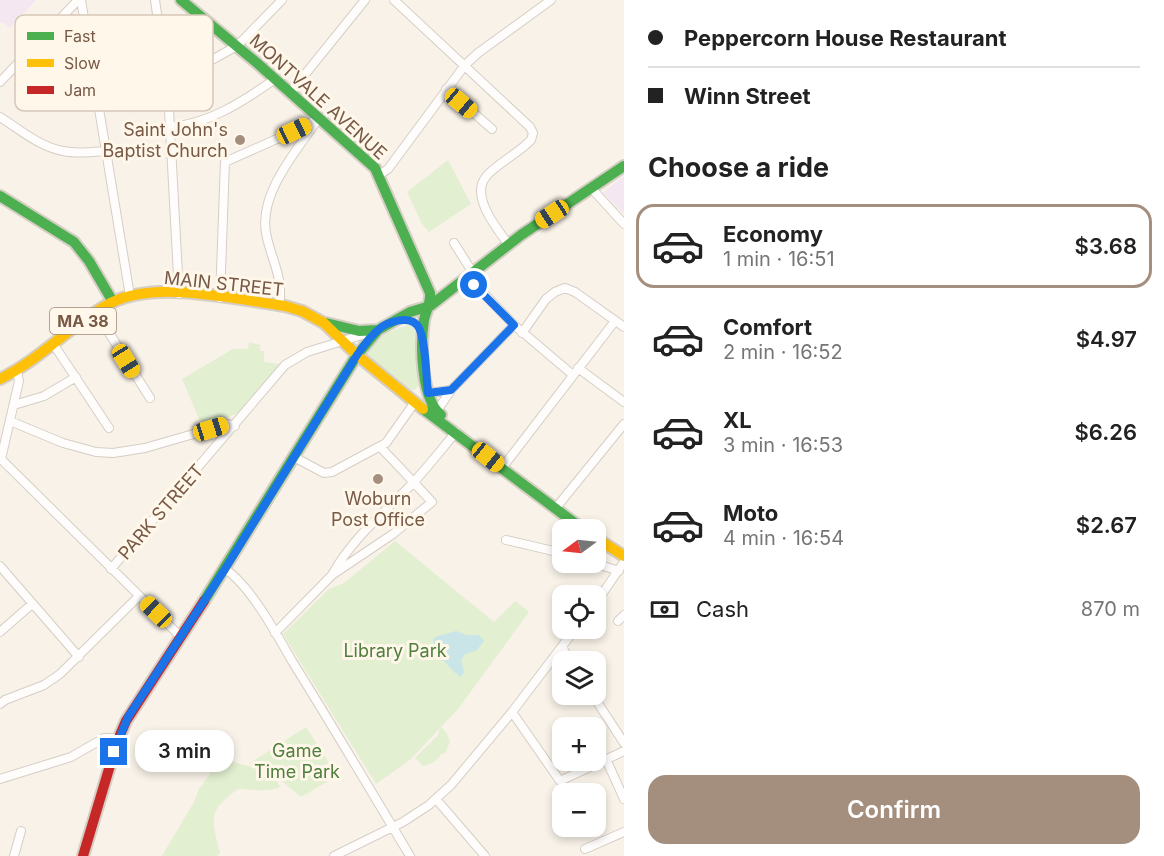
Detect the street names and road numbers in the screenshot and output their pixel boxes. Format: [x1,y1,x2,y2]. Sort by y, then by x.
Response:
street label: MONTVALE AVENUE [246,30,391,164]
street label: MAIN STREET [163,267,285,300]
road number: MA 38 [50,308,116,334]
street label: PARK STREET [114,460,208,564]

